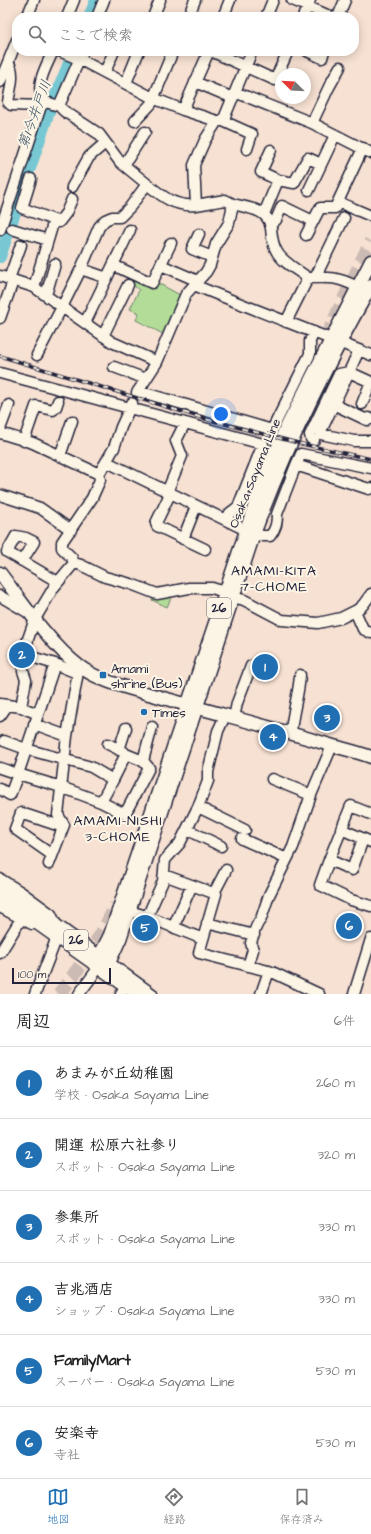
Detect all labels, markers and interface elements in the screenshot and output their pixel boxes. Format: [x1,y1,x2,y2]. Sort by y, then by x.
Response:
search box [12,12,359,56]
icon: search [26,23,48,45]
text: ここで検索 [58,25,133,46]
north arrow [275,68,311,104]
water label: 第1今井戸川 [13,77,57,151]
your location [211,404,231,424]
street label: Osaka Sayama Line [225,416,286,531]
district label: AMAMI-KITA 7-CHOME [231,561,317,597]
road number: 26 [207,598,231,618]
pin: 2 [9,640,35,670]
pin: 1 [252,652,278,682]
place label: Amami shrine (Bus) [111,660,183,693]
marker: Amami shrine (Bus) [98,670,108,680]
pin: 3 [314,703,340,733]
place label: Times [152,704,186,722]
marker: Times [139,707,149,717]
pin: 4 [260,722,286,752]
district label: AMAMI-NISHI 3-CHOME [73,811,163,847]
pin: 6 [336,911,362,941]
pin: 5 [132,913,158,943]
road number: 26 [64,930,88,950]
scale bar [12,966,111,985]
text: 100 m [18,967,46,982]
text: 周辺 [16,1010,50,1034]
text: 6件 [334,1012,355,1030]
text: あまみが丘幼稚園 [54,1063,174,1084]
text: 1 [28,1074,30,1092]
text: 260 m [316,1074,355,1092]
text: 学校 · Osaka Sayama Line [54,1086,209,1104]
text: 開運 松原六社参り [54,1135,180,1156]
text: 2 [25,1146,33,1164]
text: 320 m [317,1146,355,1164]
text: スポット · Osaka Sayama Line [54,1158,235,1176]
text: 参集所 [54,1207,99,1228]
text: 3 [26,1218,32,1236]
text: 330 m [318,1218,355,1236]
text: スポット · Osaka Sayama Line [54,1230,235,1248]
text: 吉兆酒店 [54,1279,114,1300]
text: 4 [25,1290,33,1308]
text: 330 m [318,1290,355,1308]
text: ショップ · Osaka Sayama Line [54,1302,235,1320]
text: FamilyMart [54,1350,131,1371]
text: 5 [24,1362,34,1380]
text: 530 m [316,1362,355,1380]
text: スーパー · Osaka Sayama Line [54,1373,235,1391]
text: 安楽寺 [54,1423,99,1444]
text: 6 [25,1434,33,1452]
text: 530 m [316,1434,355,1452]
text: 寺社 [54,1446,80,1464]
tab: 地図 [47,1486,69,1527]
tab: 経路 [163,1486,185,1527]
tab: 保存済み [280,1486,324,1527]

